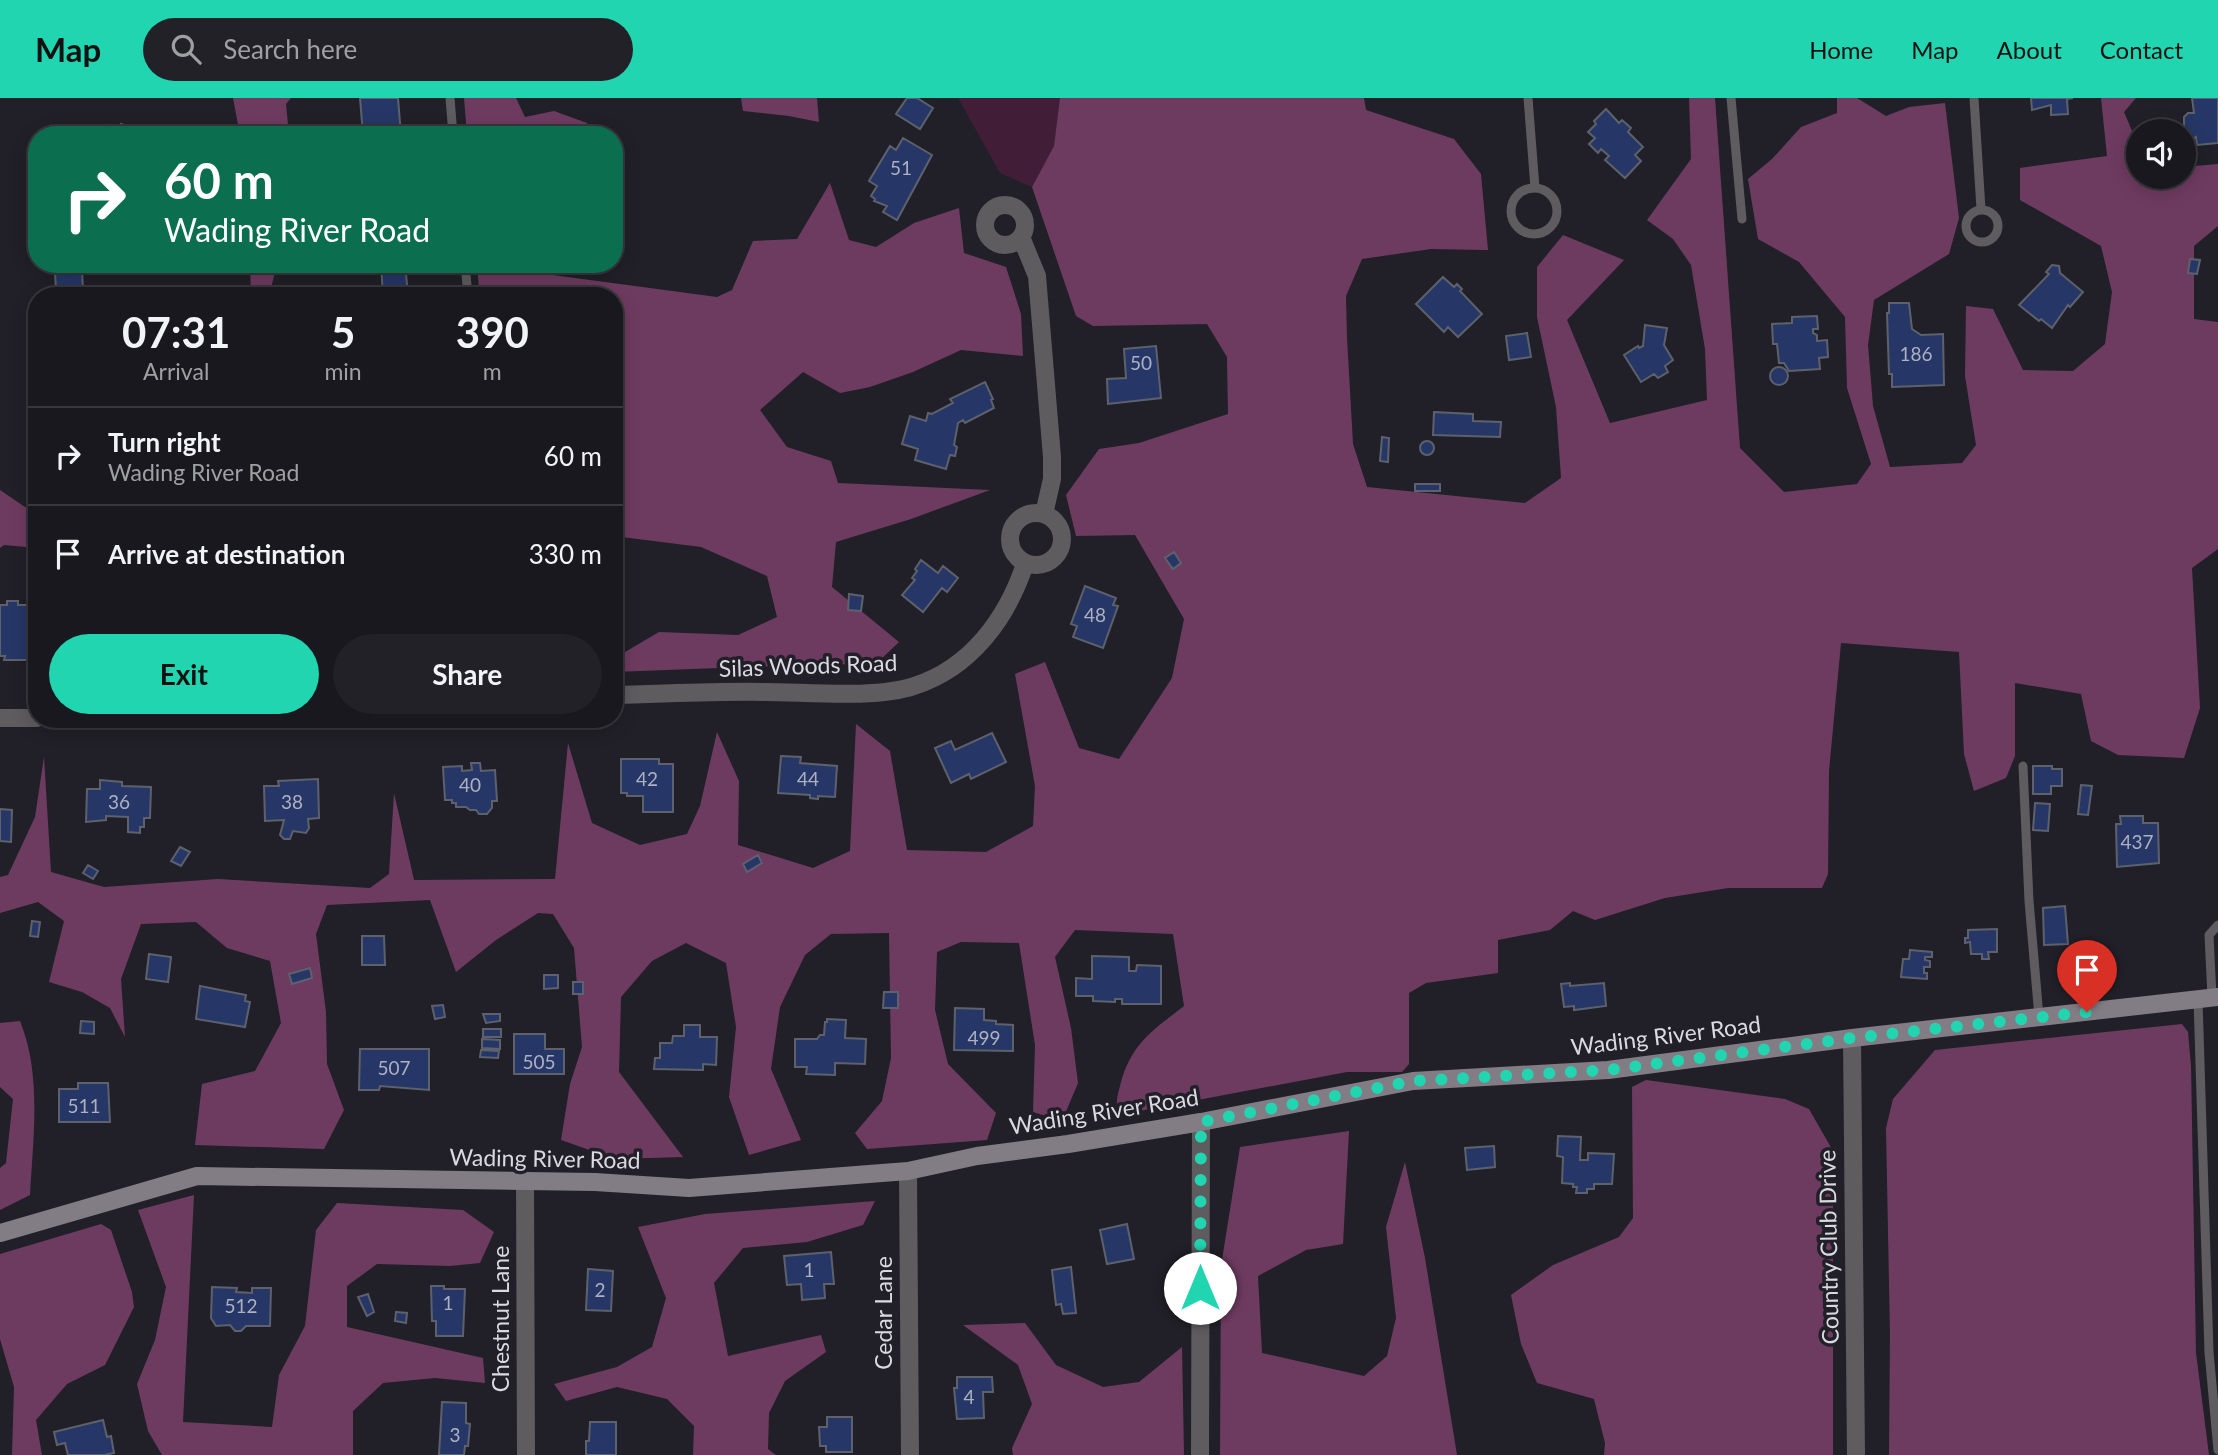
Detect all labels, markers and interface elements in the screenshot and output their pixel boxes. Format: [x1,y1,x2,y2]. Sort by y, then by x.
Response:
search box [143,18,633,81]
text: Map [35,29,101,69]
icon: search [167,30,205,68]
text: Search here [223,33,357,65]
text: Home [1809,35,1873,64]
text: Map [1911,35,1959,64]
text: About [1997,35,2062,64]
text: Contact [2100,35,2183,64]
map controls [2126,119,2196,189]
button: sound [2126,119,2196,189]
text: 60 m [164,151,274,209]
icon: right [49,154,140,245]
house number: 51 [890,156,912,179]
text: Wading River Road [164,210,430,249]
text: 07:31 [122,307,230,357]
text: 5 [331,307,355,357]
text: 390 [456,307,529,357]
house number: 186 [1899,342,1933,365]
house number: 50 [1130,351,1152,374]
text: Arrival [143,357,209,385]
text: min [324,357,362,385]
text: m [483,357,502,385]
text: Turn right [108,426,221,458]
icon: right [49,437,87,475]
text: 60 m [544,440,602,472]
text: Wading River Road [108,458,299,486]
icon: arrive [49,535,87,573]
text: Arrive at destination [108,538,345,570]
text: 330 m [529,538,602,570]
house number: 48 [1084,603,1106,626]
button: Exit [49,634,319,714]
button: Share [333,634,602,714]
street label: Silas Woods Road [718,648,898,682]
house number: 42 [636,767,658,790]
house number: 44 [797,767,819,790]
house number: 40 [459,773,481,796]
house number: 36 [108,790,130,813]
house number: 38 [281,790,303,813]
house number: 437 [2120,830,2154,853]
pin [2057,940,2117,1012]
icon: arrive [2068,951,2106,989]
street label: Wading River Road [1569,1009,1763,1061]
house number: 499 [967,1026,1001,1049]
house number: 505 [522,1050,556,1073]
house number: 507 [377,1056,411,1079]
street label: Wading River Road [1007,1082,1200,1140]
house number: 511 [67,1094,101,1117]
street label: Wading River Road [449,1142,641,1174]
street label: Country Club Drive [1812,1149,1844,1345]
street label: Chestnut Lane [486,1246,514,1392]
position arrow [1163,1251,1237,1325]
street label: Cedar Lane [869,1256,897,1370]
house number: 1 [803,1258,815,1281]
house number: 2 [594,1278,606,1301]
house number: 1 [442,1291,454,1314]
house number: 512 [224,1294,258,1317]
house number: 4 [963,1385,975,1408]
house number: 3 [449,1423,461,1446]

